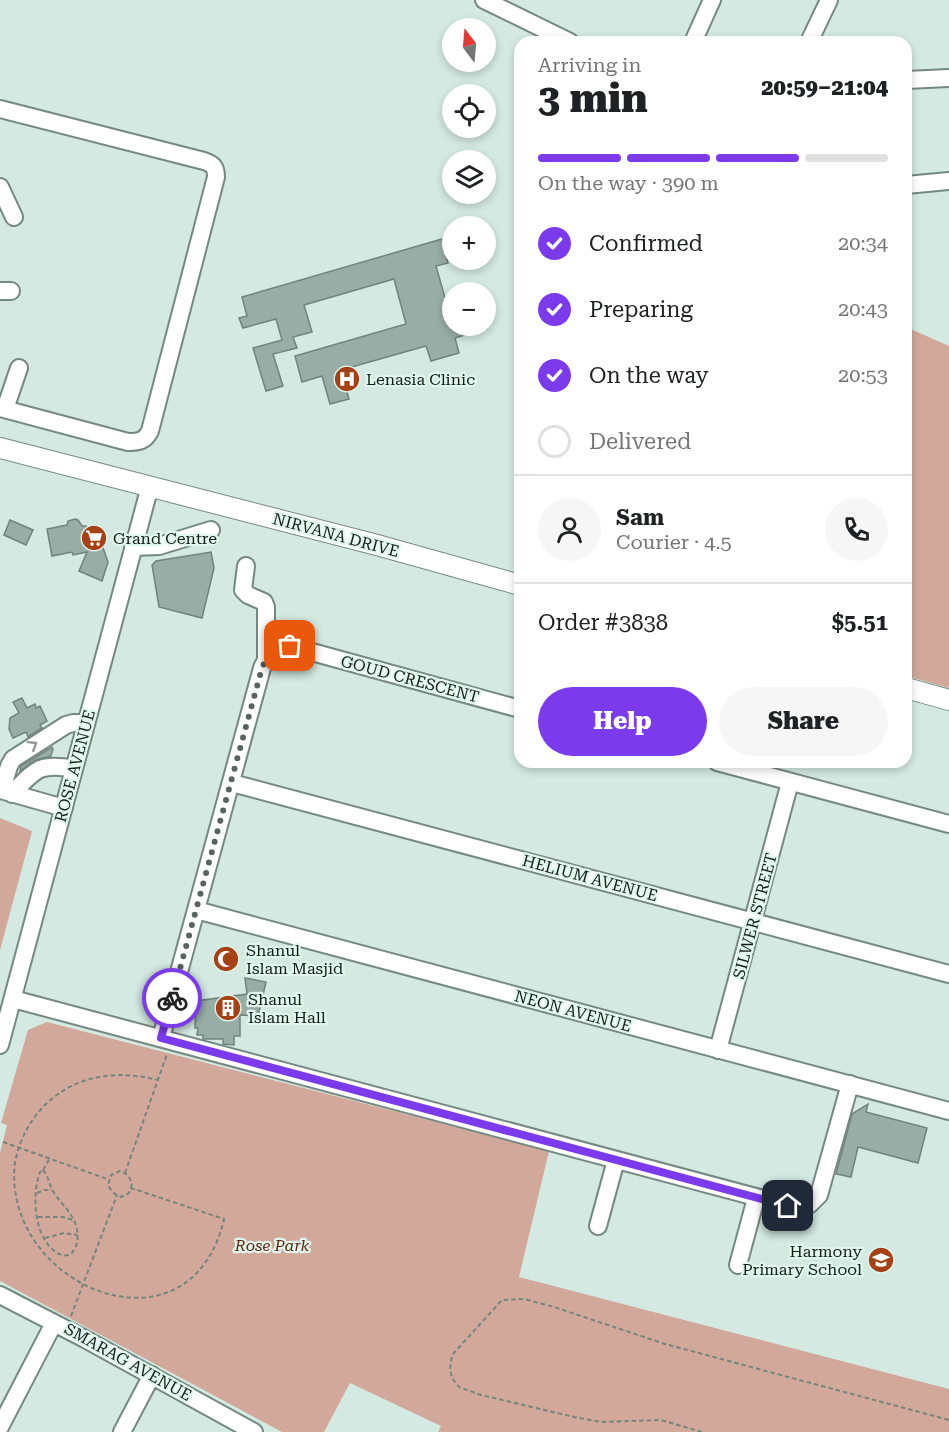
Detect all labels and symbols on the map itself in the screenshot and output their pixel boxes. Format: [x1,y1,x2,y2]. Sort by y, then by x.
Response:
north arrow [442,18,496,72]
hospital icon: Lenasia Clinic [332,364,362,394]
place label: Lenasia Clinic [366,370,475,389]
street label: NIRVANA DRIVE [271,509,401,561]
supermarket icon: Grand Centre [79,523,109,553]
place label: Grand Centre [113,529,217,548]
pin [264,620,315,671]
street label: GOUD CRESCENT [339,651,482,707]
street label: ROSE AVENUE [51,708,99,824]
one-way arrow [26,741,37,752]
street label: HELIUM AVENUE [520,851,660,905]
street label: SILWER STREET [729,851,781,981]
place label: Shanul Islam Masjid [246,941,343,978]
mosque icon: Shanul Islam Masjid [211,944,241,974]
courier [142,968,202,1028]
street label: NEON AVENUE [513,986,633,1036]
place label: Shanul Islam Hall [248,990,326,1027]
building icon: Shanul Islam Hall [213,993,243,1023]
pin [762,1180,813,1231]
park label: Rose Park [234,1236,310,1255]
place label: Harmony Primary School [742,1242,863,1279]
school or university icon: Harmony Primary School [866,1245,896,1275]
street label: SMARAG AVENUE [61,1319,195,1405]

